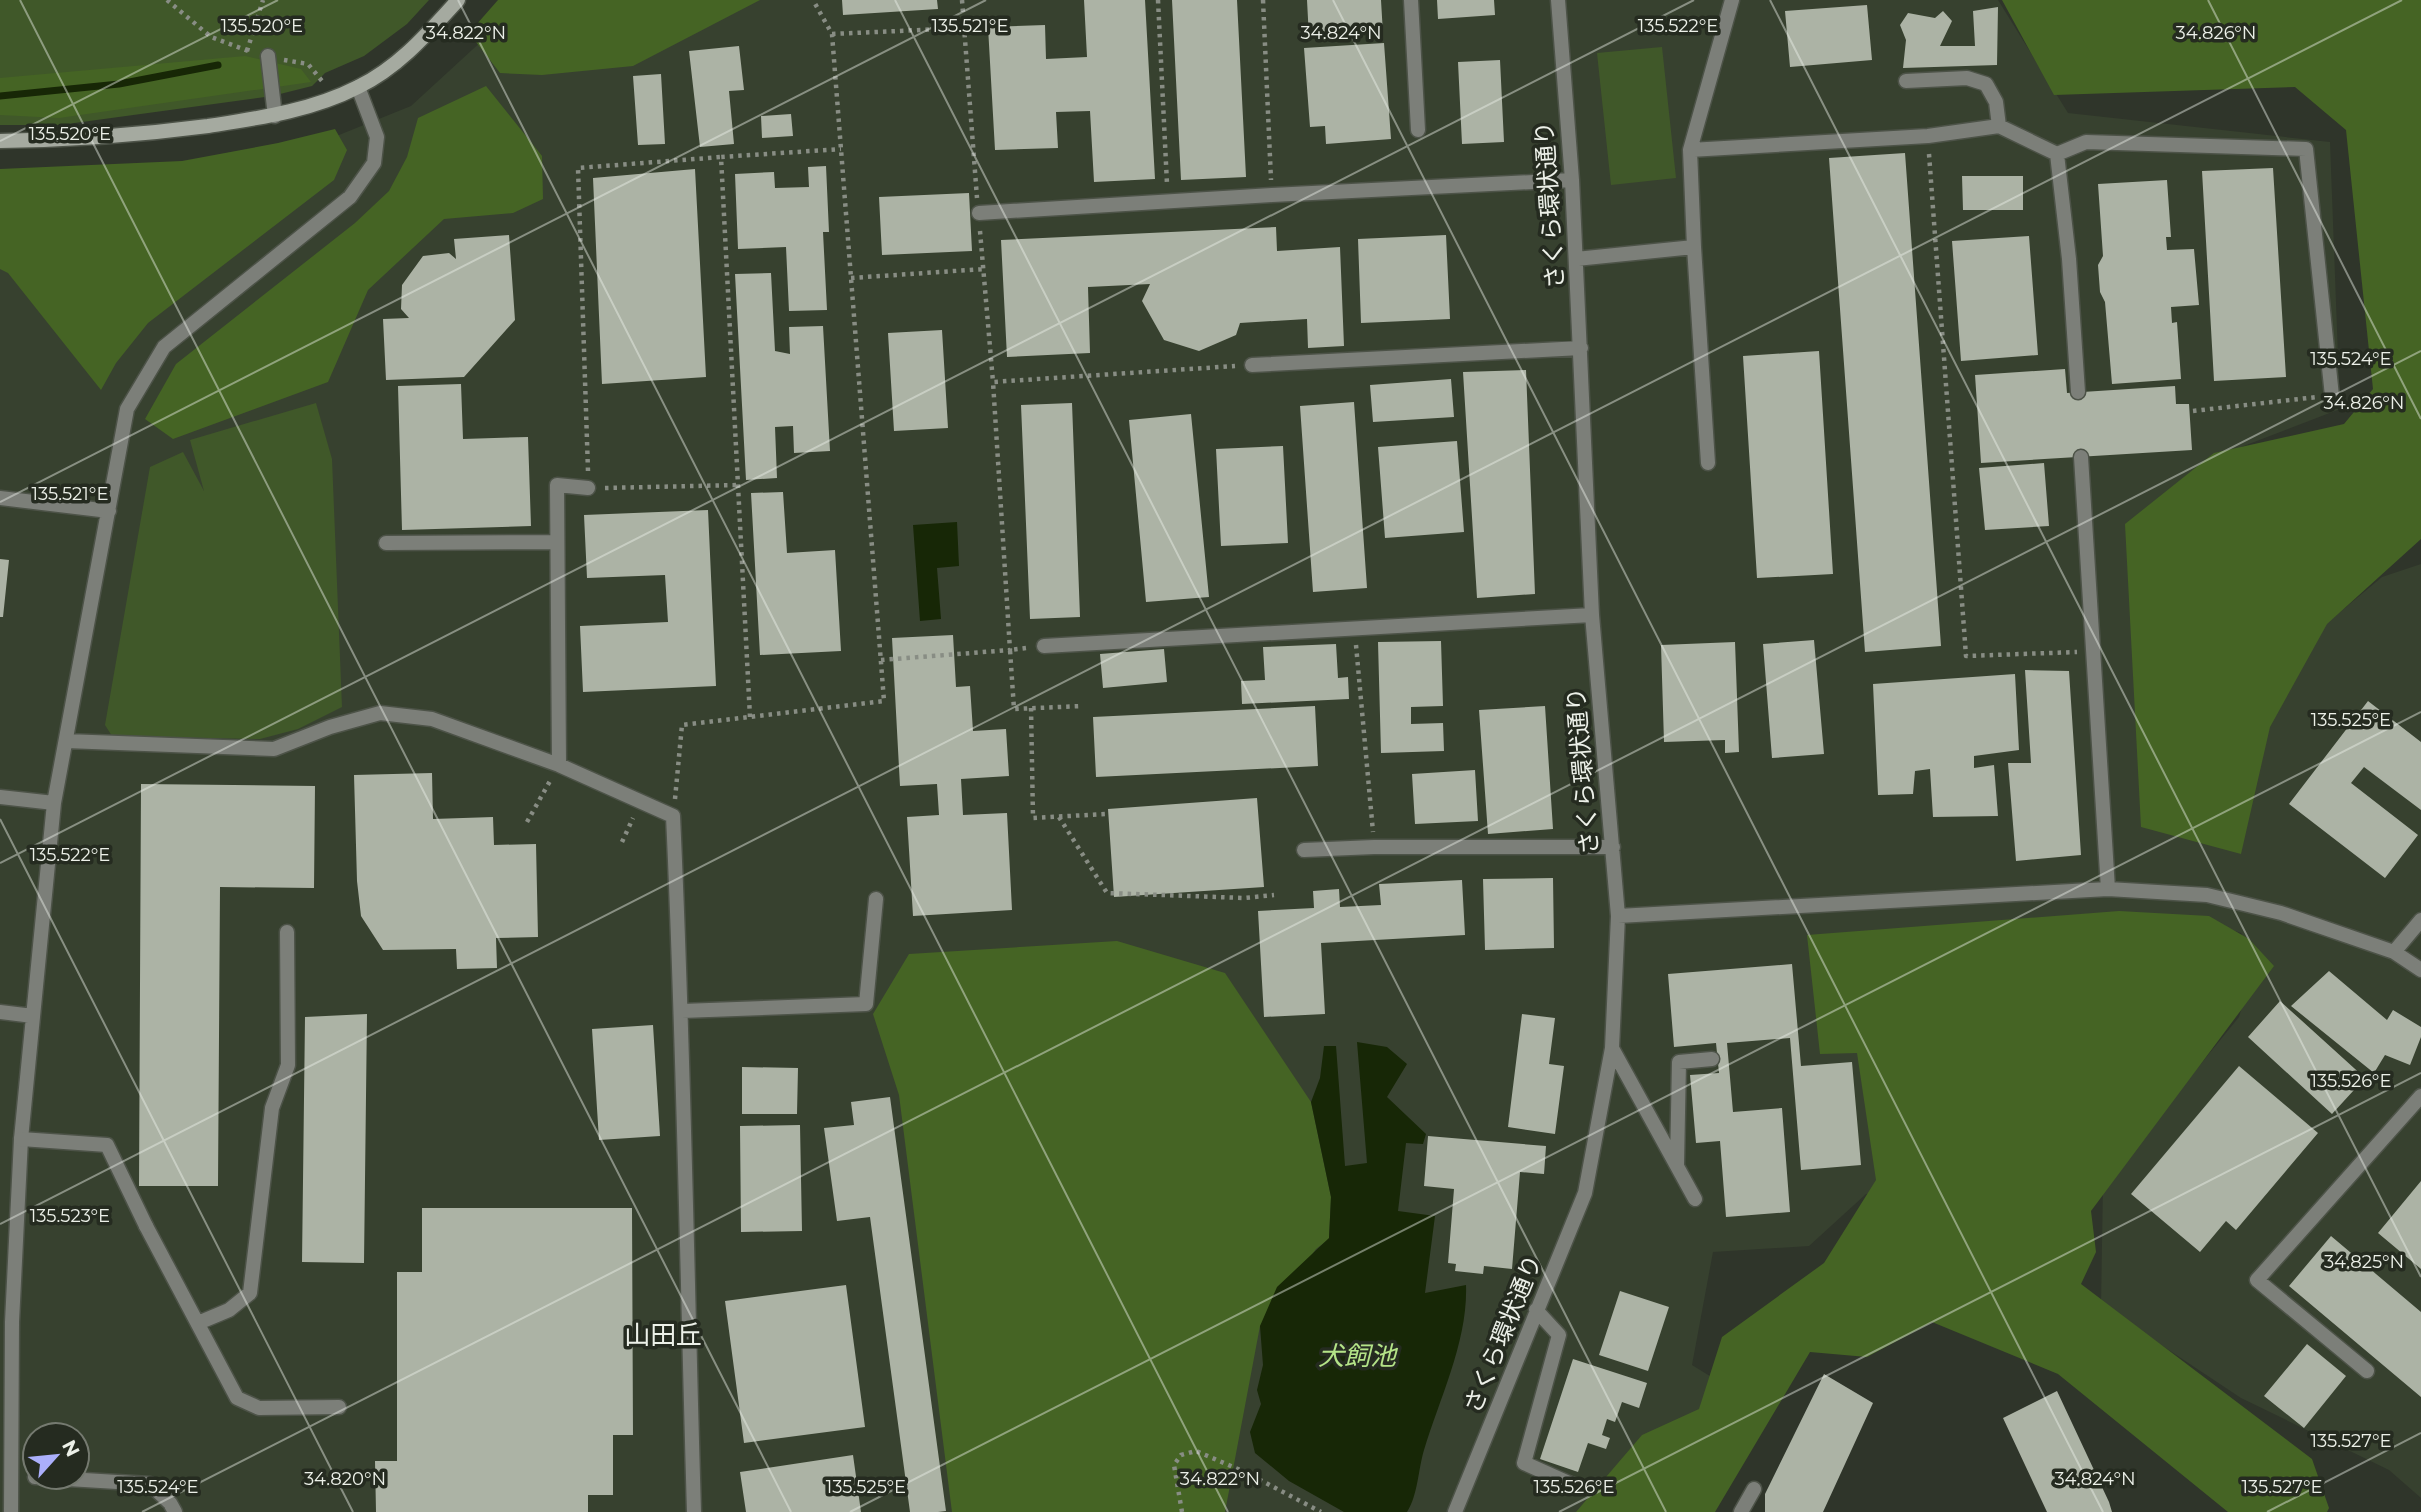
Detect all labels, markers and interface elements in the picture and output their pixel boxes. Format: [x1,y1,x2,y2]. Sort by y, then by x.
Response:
text: 135.520°E [221,15,303,37]
text: 135.521°E [932,15,1008,37]
text: 135.522°E [1638,15,1718,37]
text: 34.822°N [426,22,506,44]
text: 34.824°N [1300,22,1382,44]
text: 34.826°N [2176,22,2256,44]
street label: さくら環状通り [1529,120,1570,290]
text: 135.520°E [29,123,111,145]
text: 135.524°E [2310,348,2392,370]
text: 34.826°N [2324,392,2404,414]
text: 135.521°E [32,483,108,505]
street label: さくら環状通り [1561,686,1604,856]
text: 135.525°E [2311,709,2391,731]
text: 135.522°E [30,844,110,866]
text: 135.526°E [2311,1070,2391,1092]
text: 135.523°E [30,1205,110,1227]
street label: さくら環状通り [1458,1250,1547,1417]
text: 34.825°N [2324,1251,2404,1273]
district label: 山田丘 [624,1319,702,1351]
water label: 犬飼池 [1318,1340,1399,1372]
north arrow [21,1421,91,1491]
text: 135.527°E [2310,1430,2392,1452]
text: N [57,1436,84,1461]
text: 34.820°N [304,1468,386,1490]
text: 34.822°N [1180,1468,1260,1490]
text: 34.824°N [2054,1468,2136,1490]
text: 135.524°E [117,1476,199,1498]
text: 135.525°E [826,1476,906,1498]
text: 135.526°E [1534,1476,1614,1498]
text: 135.527°E [2241,1476,2323,1498]

